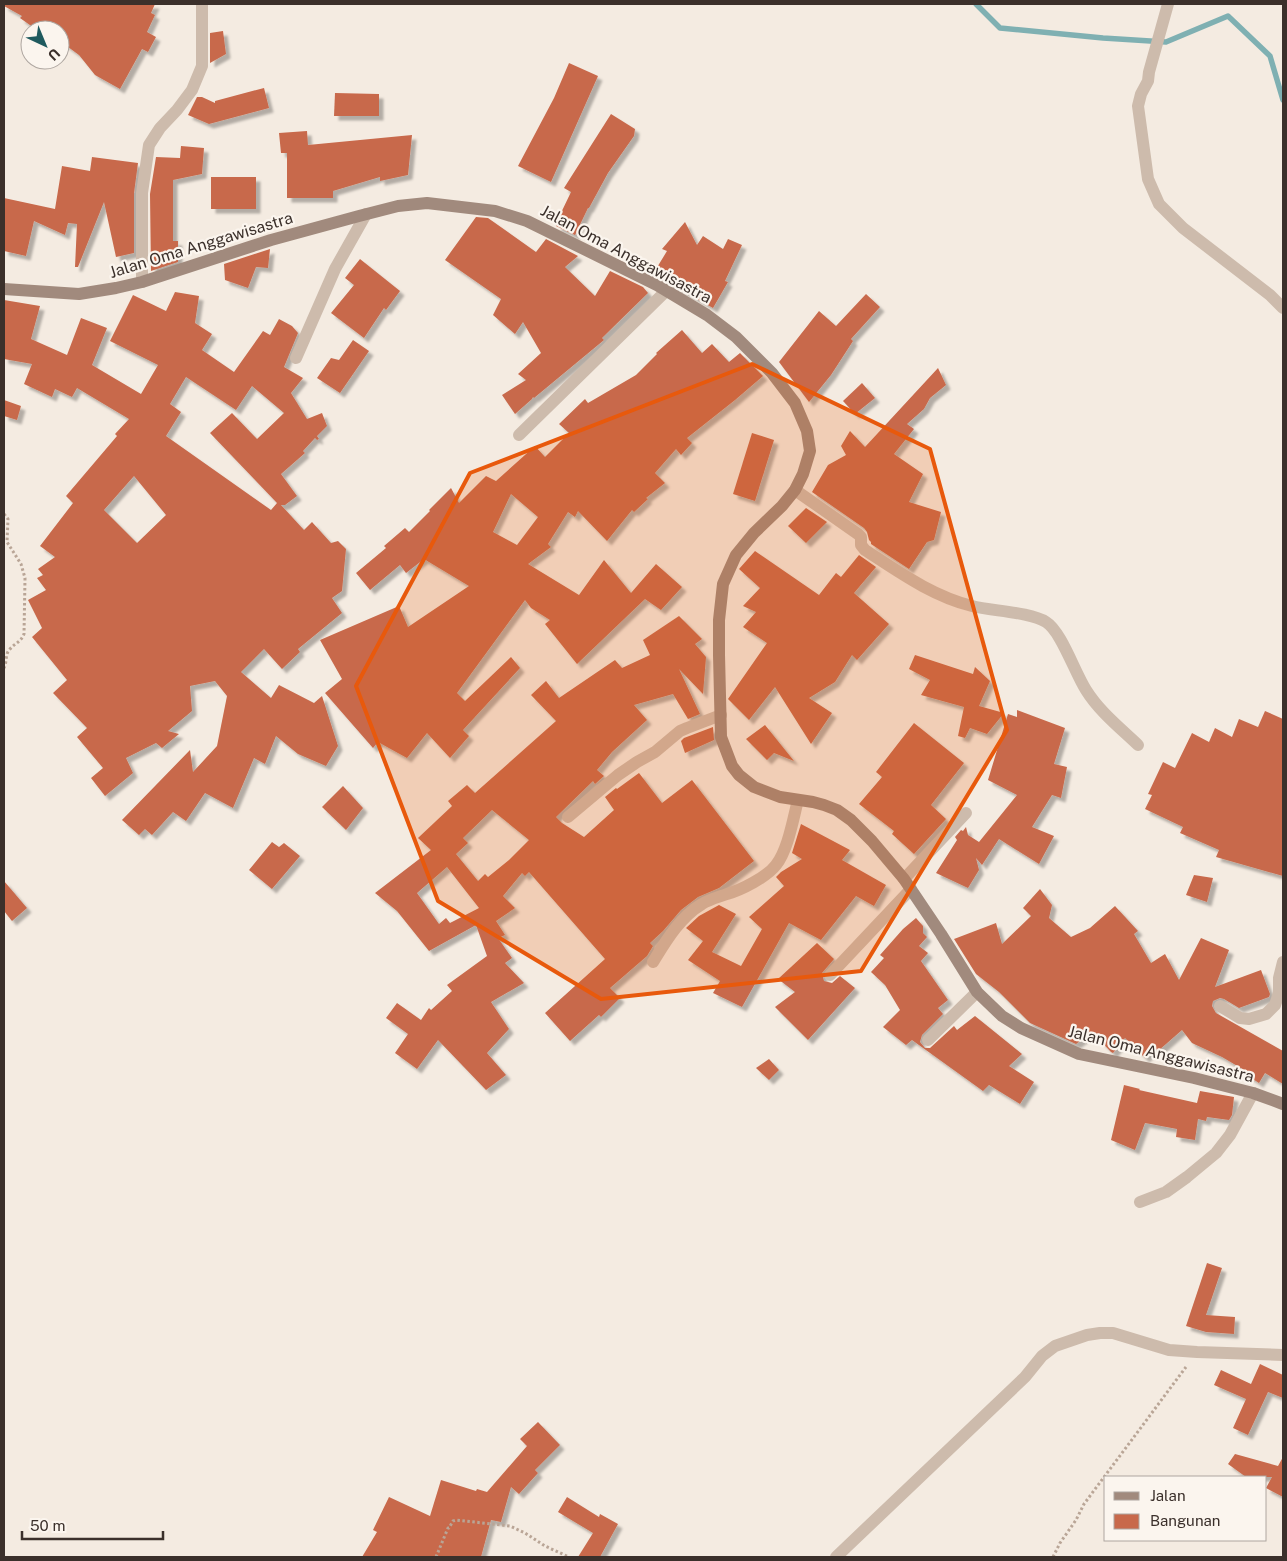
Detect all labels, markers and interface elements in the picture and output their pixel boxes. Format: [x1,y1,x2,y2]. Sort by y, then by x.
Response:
north arrow [20,20,70,70]
text: U [45,45,63,64]
street label: Jalan Oma Anggawisastra [537,201,715,307]
street label: Jalan Oma Anggawisastra [107,208,295,282]
street label: Jalan Oma Anggawisastra [1066,1022,1256,1086]
legend [1104,1476,1267,1541]
text: Jalan [1150,1487,1186,1504]
scale bar [22,1508,164,1540]
text: Bangunan [1150,1512,1221,1529]
text: 50 m [30,1517,65,1534]

